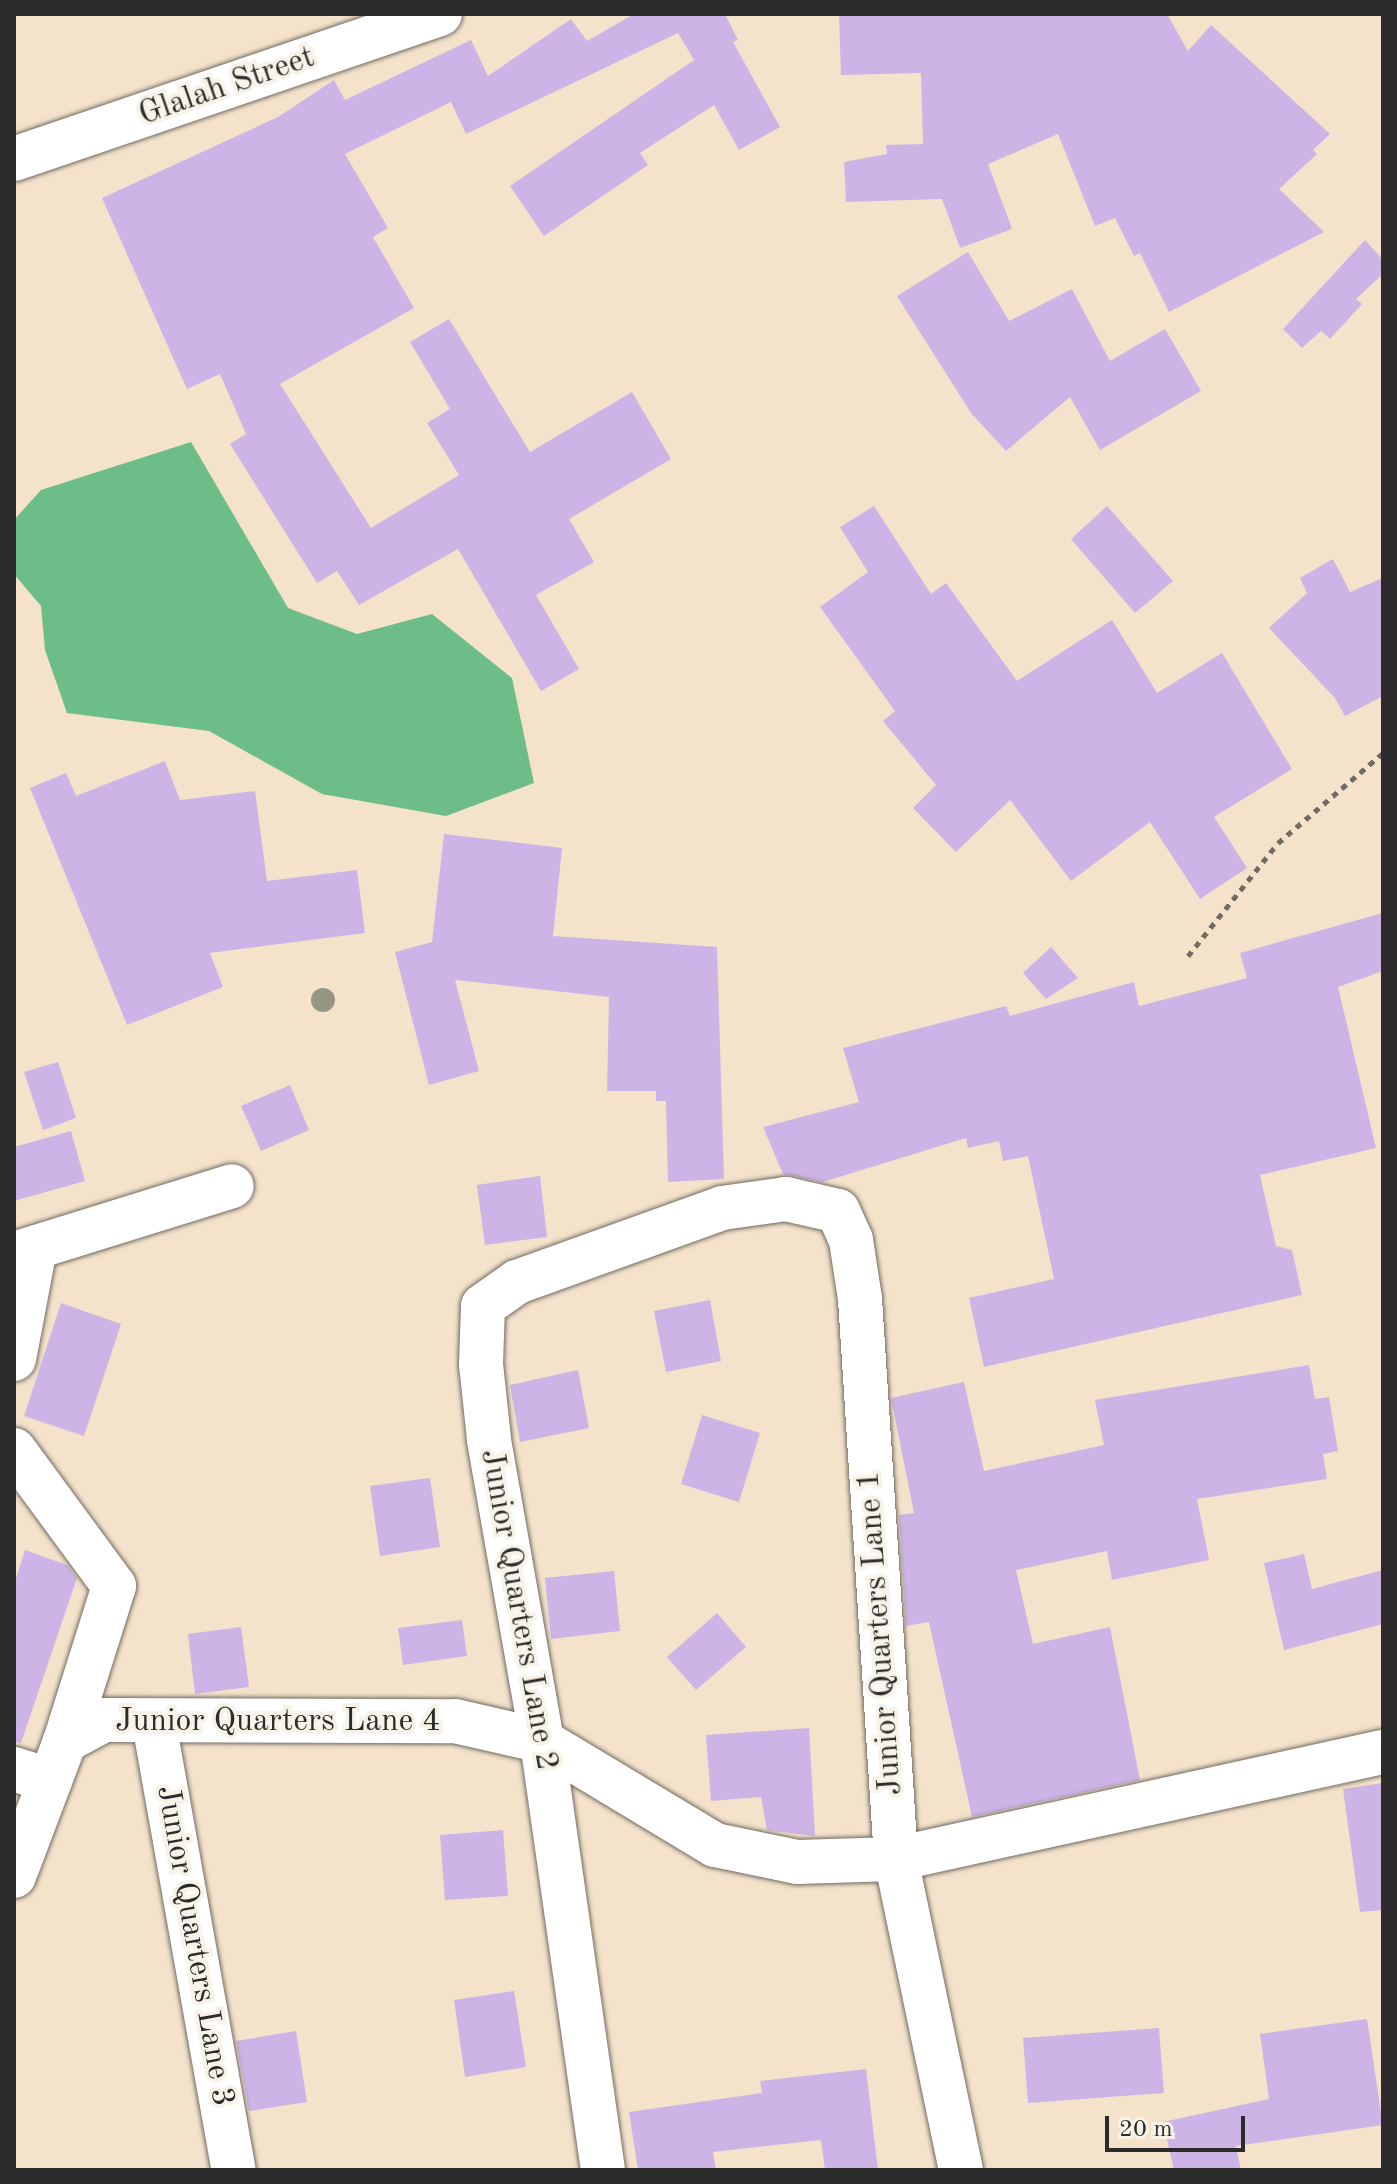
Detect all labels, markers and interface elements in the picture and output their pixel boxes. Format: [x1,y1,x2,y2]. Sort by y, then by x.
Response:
street label: Glalah Street [134,39,320,135]
street label: Junior Quarters Lane 2 [471,1446,565,1774]
street label: Junior Quarters Lane 1 [851,1469,911,1797]
street label: Junior Quarters Lane 4 [115,1703,441,1741]
street label: Junior Quarters Lane 3 [147,1782,241,2110]
scale bar [1109,2100,1249,2150]
text: 20 m [1119,2118,1173,2142]

